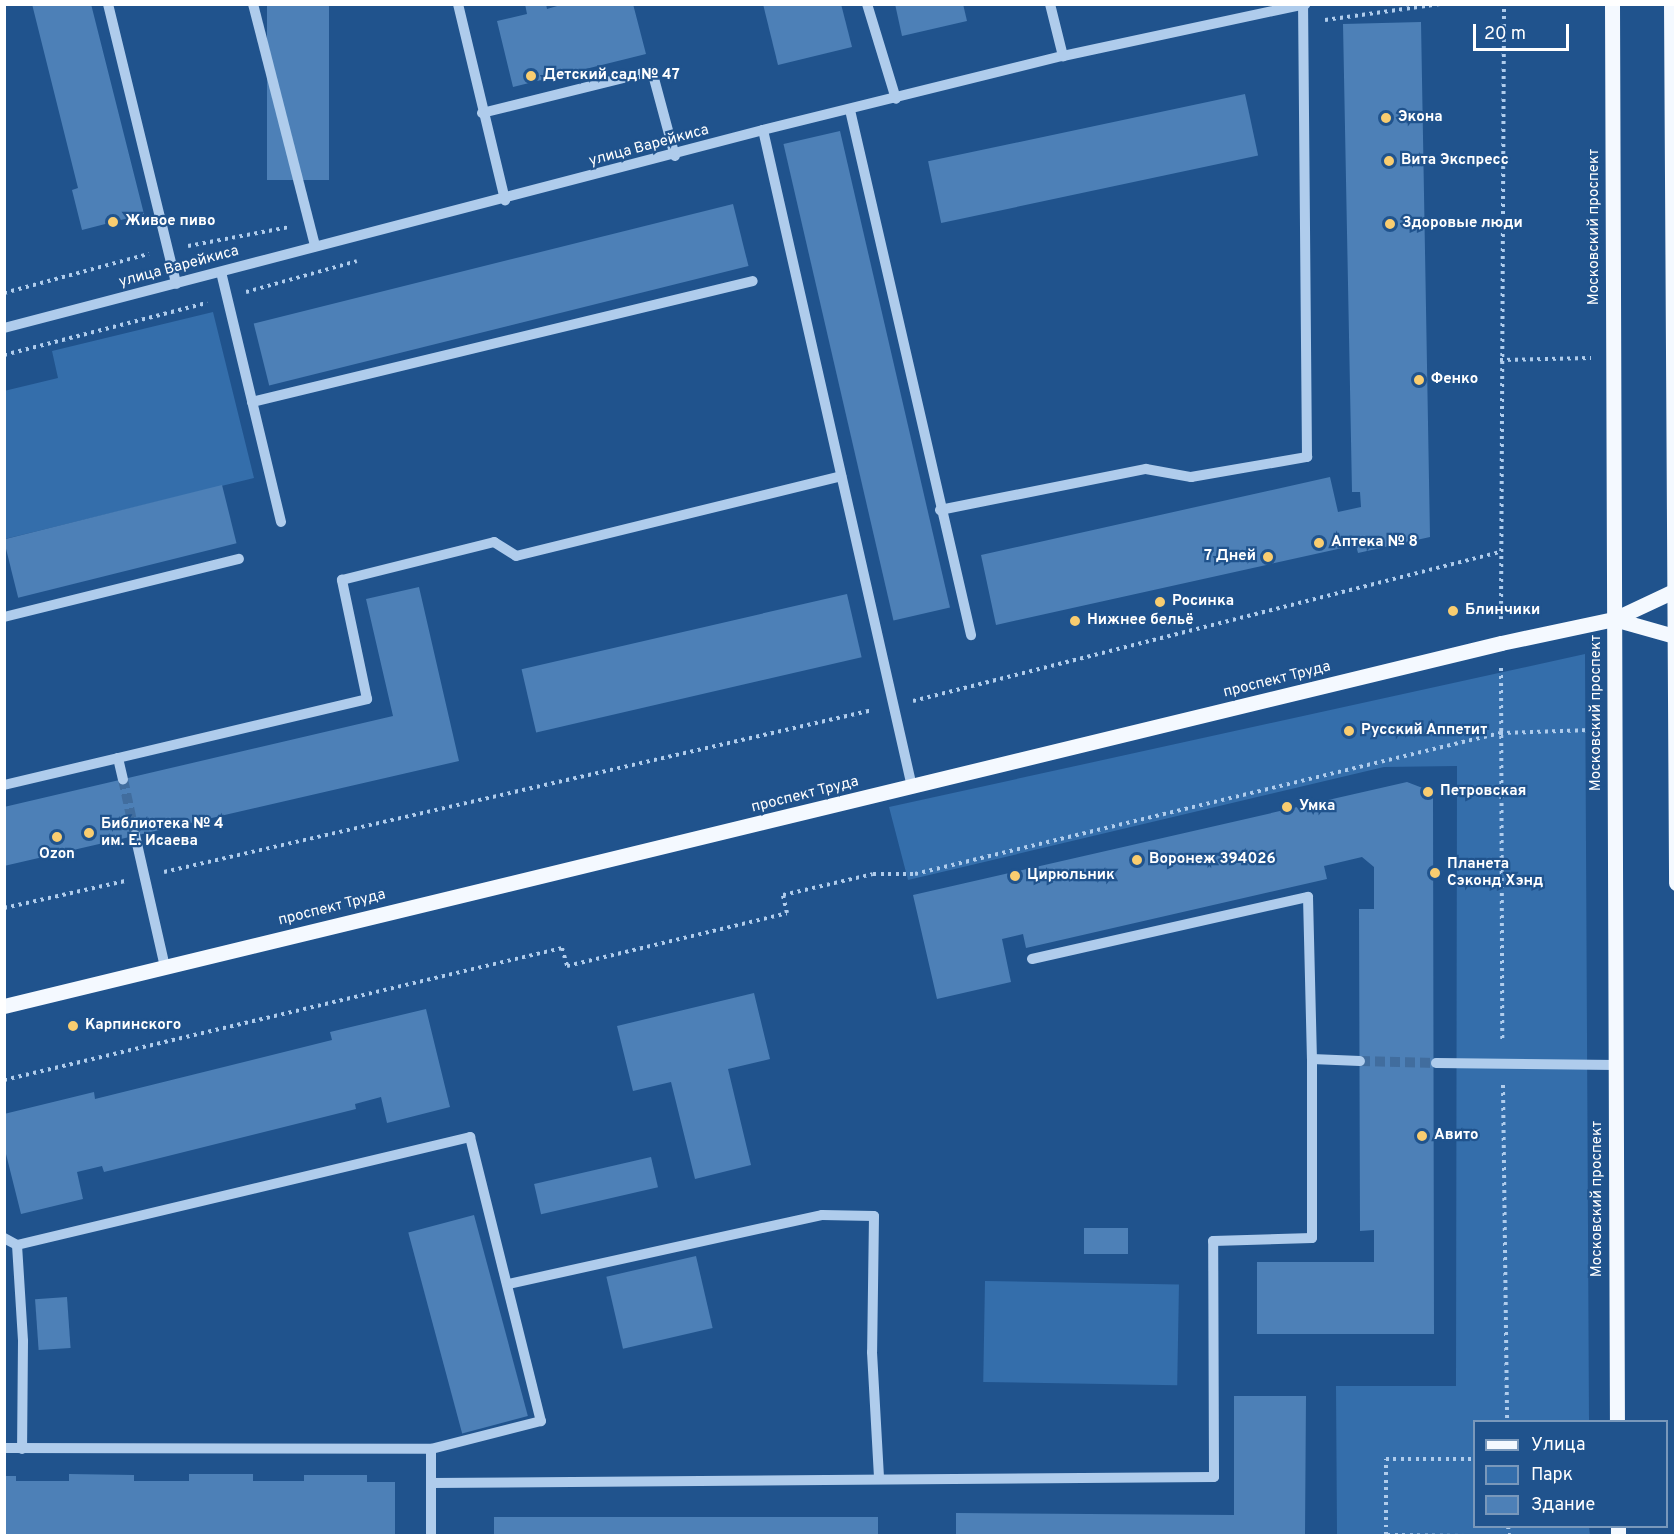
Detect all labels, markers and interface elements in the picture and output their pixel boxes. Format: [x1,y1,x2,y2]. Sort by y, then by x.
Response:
scale bar [1476,12,1572,50]
text: 20 m [1484,23,1526,46]
place label: Детский сад № 47 [543,67,680,85]
marker: Детский сад № 47 [524,69,538,83]
place label: Экона [1398,109,1443,127]
marker: Экона [1379,111,1393,125]
street label: улица Варейкиса [587,121,711,171]
street label: Московский проспект [1586,149,1604,305]
place label: Вита Экспресс [1401,152,1509,170]
marker: Вита Экспресс [1382,154,1396,168]
place label: Живое пиво [125,213,215,231]
marker: Живое пиво [106,215,120,229]
place label: Здоровые люди [1402,215,1523,233]
marker: Здоровые люди [1383,217,1397,231]
street label: улица Варейкиса [117,242,241,292]
place label: Фенко [1431,371,1478,389]
marker: Фенко [1412,373,1426,387]
place label: Аптека № 8 [1331,534,1418,552]
marker: Аптека № 8 [1312,536,1326,550]
place label: 7 Дней [1204,548,1256,566]
marker: 7 Дней [1261,550,1275,564]
place label: Росинка [1172,593,1234,611]
marker: Росинка [1153,595,1167,609]
place label: Блинчики [1465,602,1540,620]
marker: Блинчики [1446,604,1460,618]
place label: Нижнее бельё [1087,612,1194,630]
marker: Нижнее бельё [1068,614,1082,628]
street label: Московский проспект [1588,635,1606,791]
street label: проспект Труда [1221,658,1333,702]
place label: Русский Аппетит [1361,722,1488,740]
marker: Русский Аппетит [1342,724,1356,738]
street label: проспект Труда [749,773,861,817]
place label: Петровская [1440,783,1526,801]
marker: Петровская [1421,785,1435,799]
place label: Умка [1299,798,1335,816]
marker: Умка [1280,800,1294,814]
place label: Библиотека № 4 им. Е. Исаева [101,815,224,850]
marker: Библиотека № 4 им. Е. Исаева [82,826,96,840]
marker: Ozon [50,830,64,844]
place label: Ozon [39,846,75,864]
place label: Воронеж 394026 [1149,851,1276,869]
marker: Воронеж 394026 [1130,853,1144,867]
place label: Планета Сэконд Хэнд [1447,855,1543,890]
marker: Планета Сэконд Хэнд [1428,866,1442,880]
place label: Цирюльник [1027,867,1115,885]
marker: Цирюльник [1008,869,1022,883]
street label: проспект Труда [276,886,388,930]
place label: Карпинского [85,1017,181,1035]
marker: Карпинского [66,1019,80,1033]
street label: Московский проспект [1589,1121,1607,1277]
place label: Авито [1434,1127,1479,1145]
marker: Авито [1415,1129,1429,1143]
legend [1473,1420,1668,1528]
text: Улица [1531,1434,1585,1457]
text: Парк [1531,1464,1573,1487]
text: Здание [1531,1494,1595,1517]

